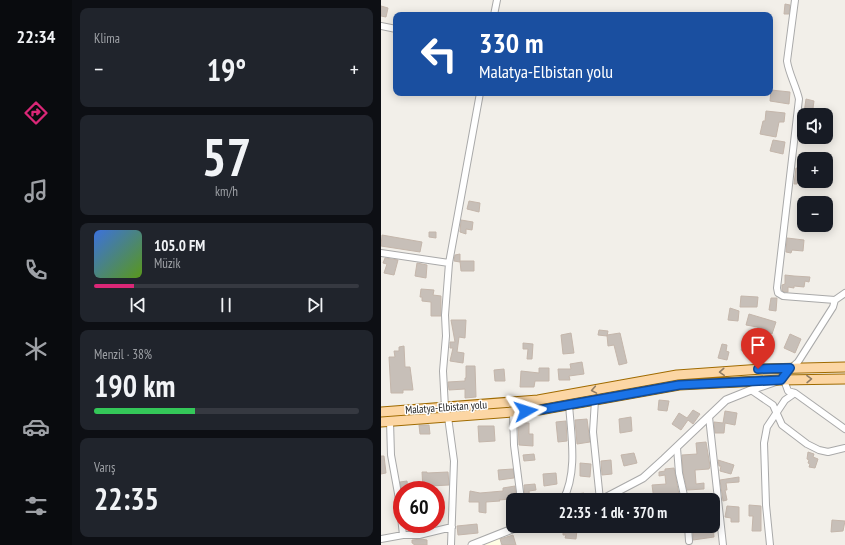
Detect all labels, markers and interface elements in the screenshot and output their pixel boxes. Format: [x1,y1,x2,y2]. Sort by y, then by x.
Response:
text: 330 m [479,24,543,61]
text: 22:34 [17,25,55,48]
icon: left [413,28,465,80]
text: Klima [94,30,120,47]
text: 19° [207,50,246,89]
text: − [94,55,103,83]
text: + [350,55,359,83]
text: Malatya-Elbistan yolu [479,60,613,83]
icon: directions [22,99,50,127]
map controls [797,108,833,232]
button: sound [797,108,833,144]
text: 57 [202,123,251,190]
button: + [797,152,833,188]
icon: music [22,177,50,205]
text: km/h [215,183,238,200]
button: − [797,196,833,232]
text: 105.0 FM [154,236,205,255]
text: Müzik [154,255,180,272]
icon: phone [22,256,50,284]
icon: previous [127,294,149,316]
icon: pause [215,294,237,316]
icon: next [304,294,326,316]
pin [741,328,775,369]
icon: arrive [747,334,769,356]
icon: climate [22,335,50,363]
text: Menzil · 38% [94,346,152,363]
text: 190 km [94,366,175,405]
one-way arrow [719,367,725,376]
one-way arrow [806,375,812,384]
one-way arrow [590,386,597,394]
position arrow [505,390,547,432]
street label: Malatya-Elbistan yolu [405,397,488,417]
icon: car [22,413,50,441]
text: Varış [94,459,115,476]
text: 22:35 [94,479,159,518]
speed limit sign: 60 [393,481,445,533]
icon: filters [22,492,50,520]
text: 22:35 · 1 dk · 370 m [559,503,667,522]

